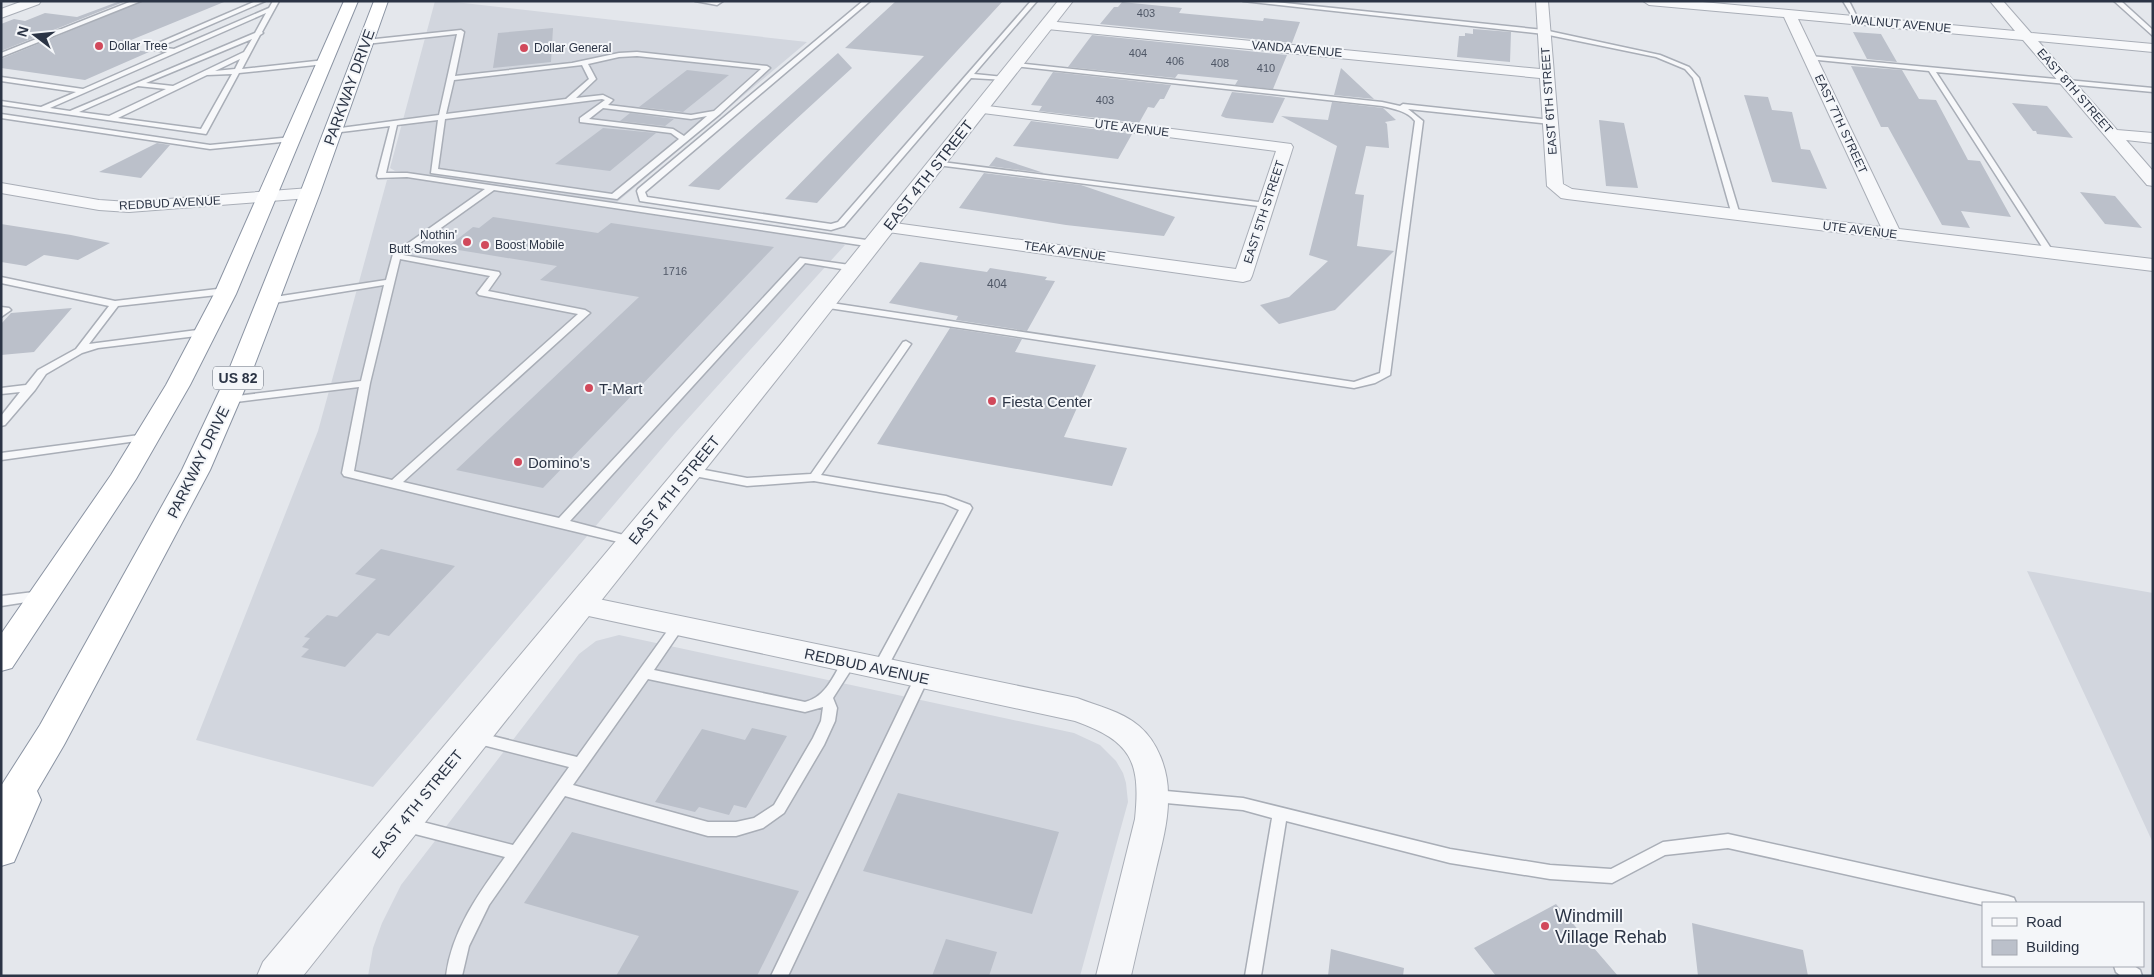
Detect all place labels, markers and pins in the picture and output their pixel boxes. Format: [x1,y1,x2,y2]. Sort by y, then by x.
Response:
place label: Dollar Tree [109,39,168,53]
marker: Dollar Tree [93,40,105,52]
place label: Dollar General [534,41,611,55]
marker: Dollar General [518,42,530,54]
place label: Nothin' Butt Smokes [389,228,457,256]
marker: Nothin' Butt Smokes [461,236,473,248]
place label: Boost Mobile [495,238,565,252]
marker: Boost Mobile [479,239,491,251]
place label: T-Mart [599,380,643,397]
marker: T-Mart [583,382,595,394]
place label: Fiesta Center [1002,393,1092,410]
marker: Fiesta Center [986,395,998,407]
place label: Domino's [528,454,590,471]
marker: Domino's [512,456,524,468]
place label: Windmill Village Rehab [1555,906,1667,947]
marker: Windmill Village Rehab [1539,920,1551,932]

